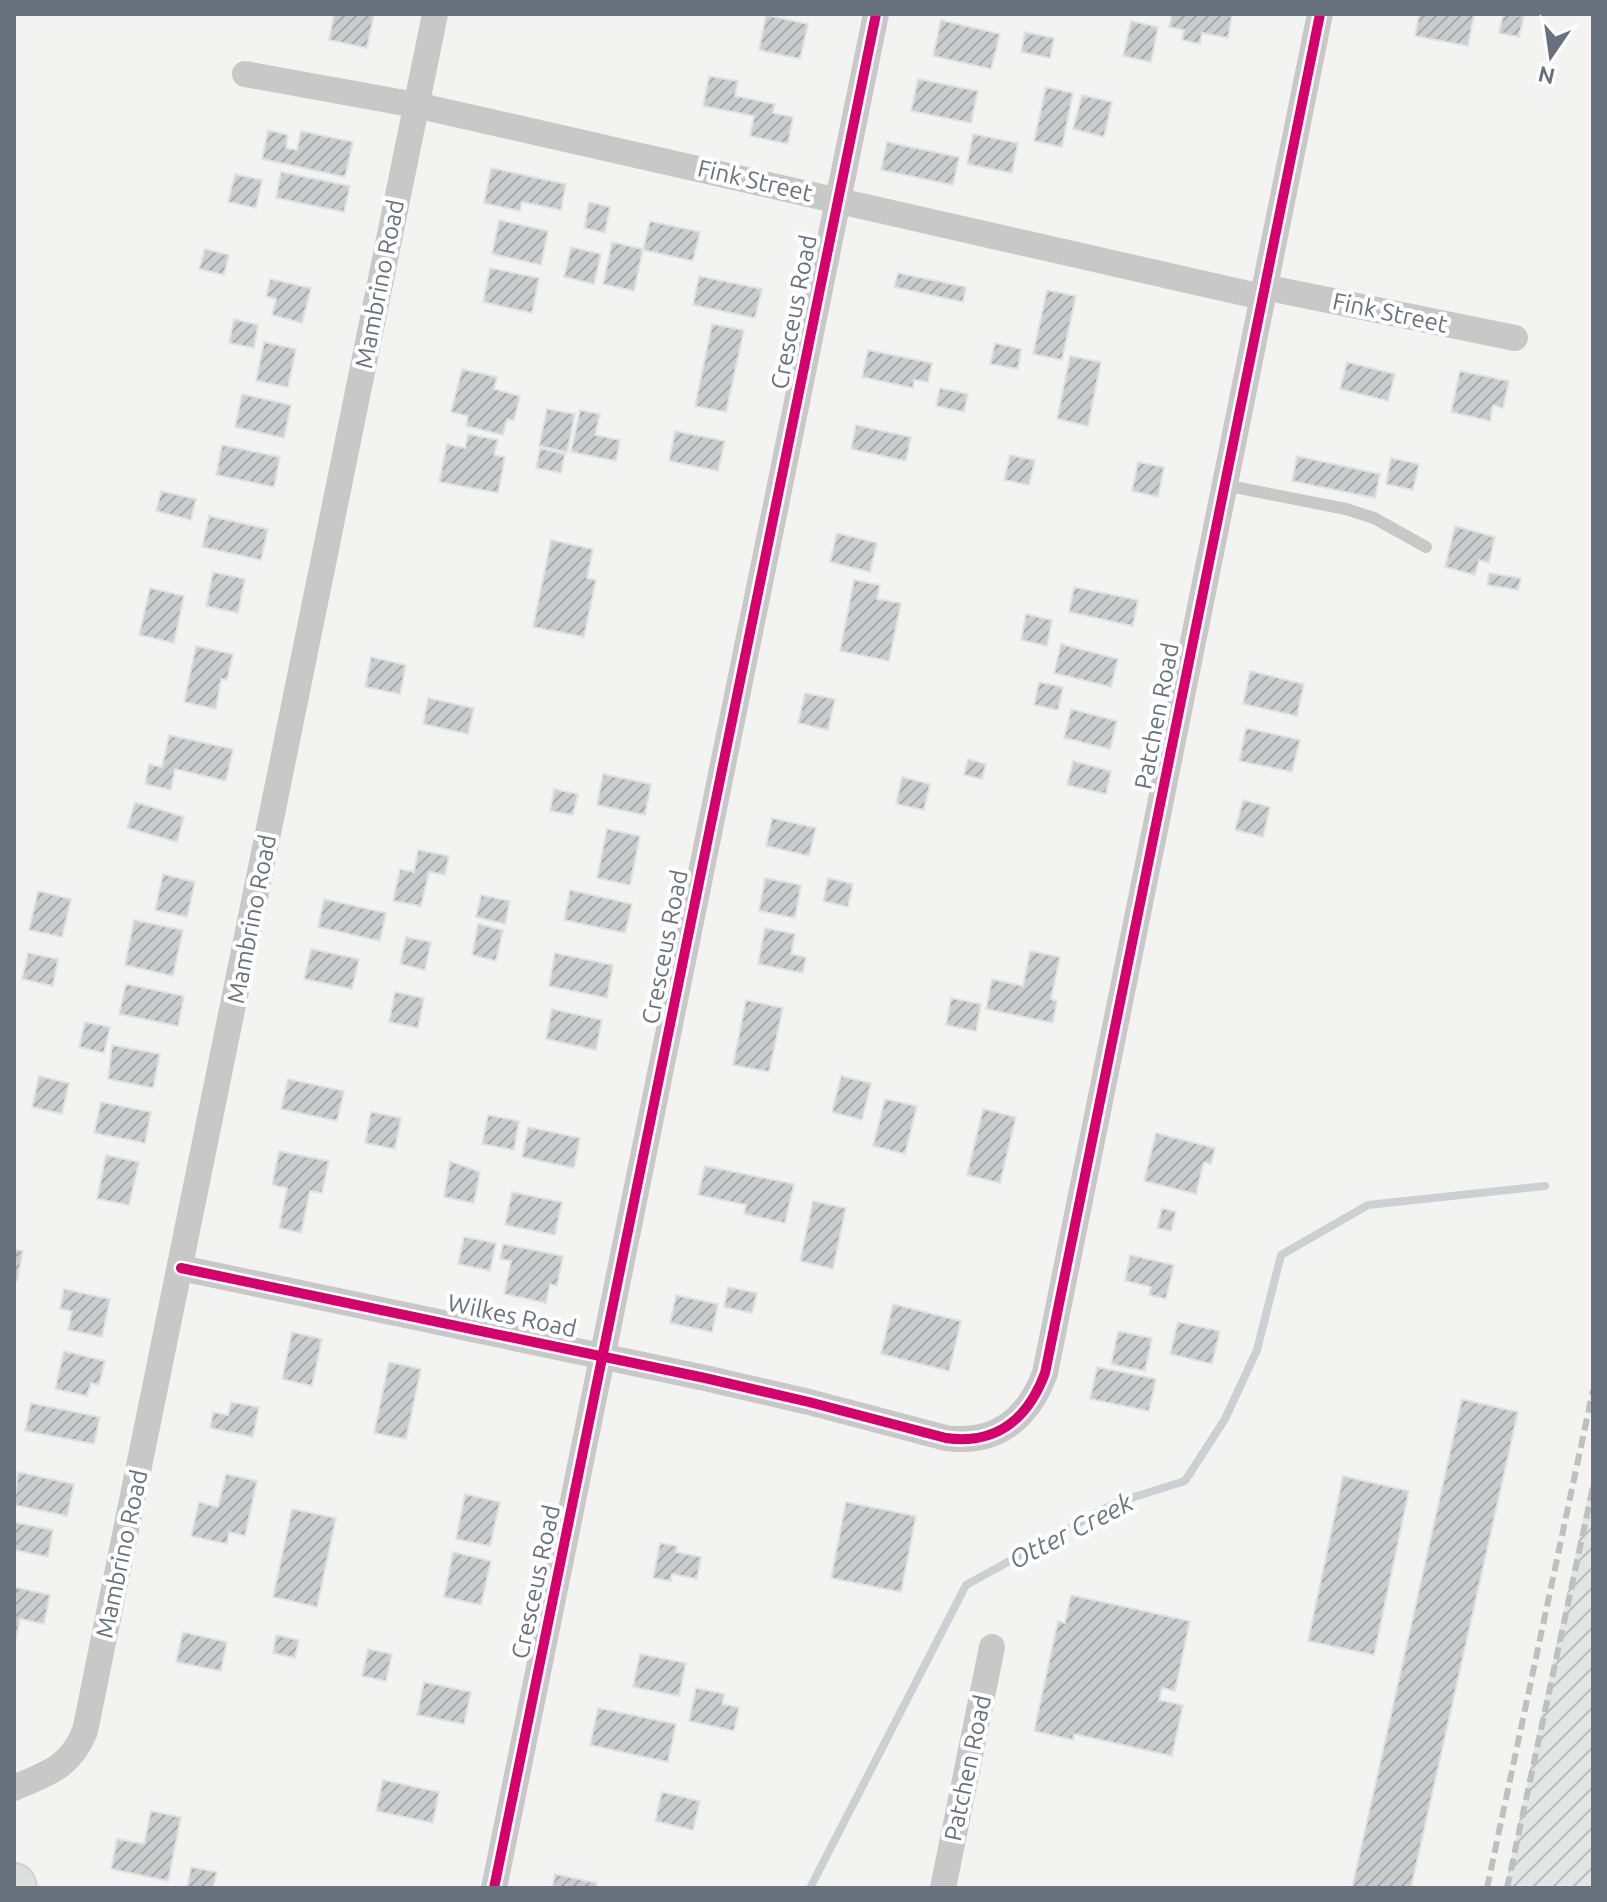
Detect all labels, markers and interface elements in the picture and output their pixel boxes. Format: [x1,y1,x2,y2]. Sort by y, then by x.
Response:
north arrow [1511,16,1591,96]
text: N [1536,62,1557,90]
street label: Fink Street [695,154,816,207]
street label: Mambrino Road [350,197,409,371]
street label: Cresceus Road [765,232,822,391]
street label: Fink Street [1330,287,1451,338]
street label: Patchen Road [1129,640,1184,791]
street label: Mambrino Road [222,832,281,1006]
street label: Cresceus Road [636,867,693,1026]
street label: Wilkes Road [445,1289,579,1342]
street label: Mambrino Road [90,1467,153,1641]
water label: Otter Creek [1004,1487,1138,1574]
street label: Cresceus Road [506,1502,565,1661]
street label: Patchen Road [939,1692,996,1843]

